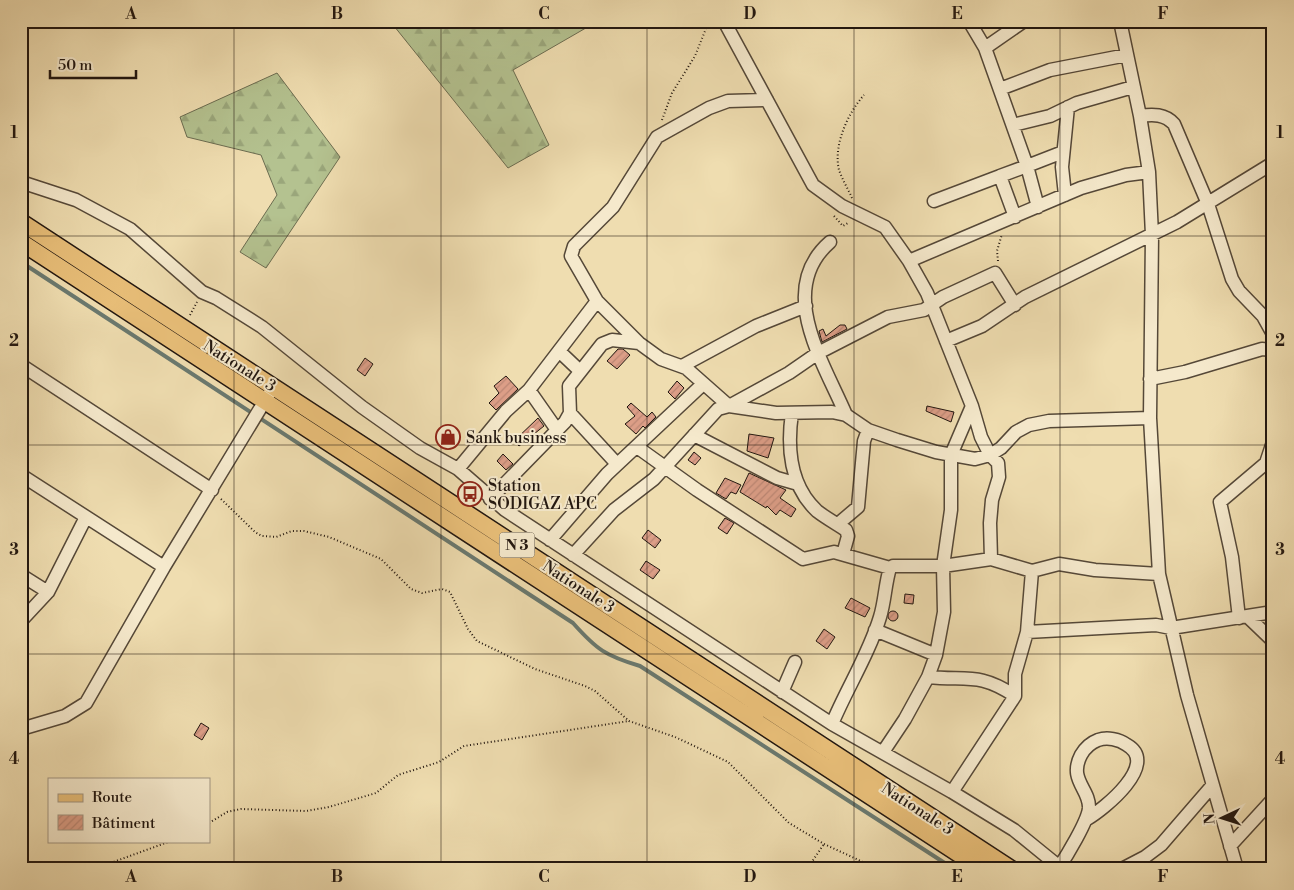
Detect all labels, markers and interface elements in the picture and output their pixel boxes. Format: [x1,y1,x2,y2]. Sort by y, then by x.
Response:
text: A [124,4,137,24]
text: B [331,4,343,24]
text: C [538,4,550,24]
text: D [744,4,757,24]
text: E [951,4,963,24]
text: F [1157,4,1169,24]
scale bar [50,48,136,80]
text: 50 m [58,56,92,75]
text: 1 [10,123,18,143]
text: 1 [1276,123,1284,143]
text: 2 [9,331,19,351]
text: 2 [1275,331,1285,351]
street label: Nationale 3 [199,336,280,396]
shop icon: Sank business [435,424,461,450]
place label: Sank business [466,428,567,448]
place label: Station SODIGAZ APC [488,476,597,514]
bus stop icon: Station SODIGAZ APC [457,481,483,507]
road number: N 3 [500,532,534,558]
text: 3 [9,540,19,560]
text: 3 [1275,540,1285,560]
street label: Nationale 3 [539,556,619,618]
text: 4 [9,749,20,769]
text: 4 [1275,749,1286,769]
legend [48,778,210,842]
street label: Nationale 3 [878,778,958,840]
text: Route [92,788,132,807]
north arrow [1196,792,1246,842]
text: N [1201,813,1219,825]
text: Bâtiment [91,814,156,833]
text: A [124,867,137,887]
text: B [331,867,343,887]
text: C [538,867,550,887]
text: D [744,867,757,887]
text: E [951,867,963,887]
text: F [1157,867,1169,887]

